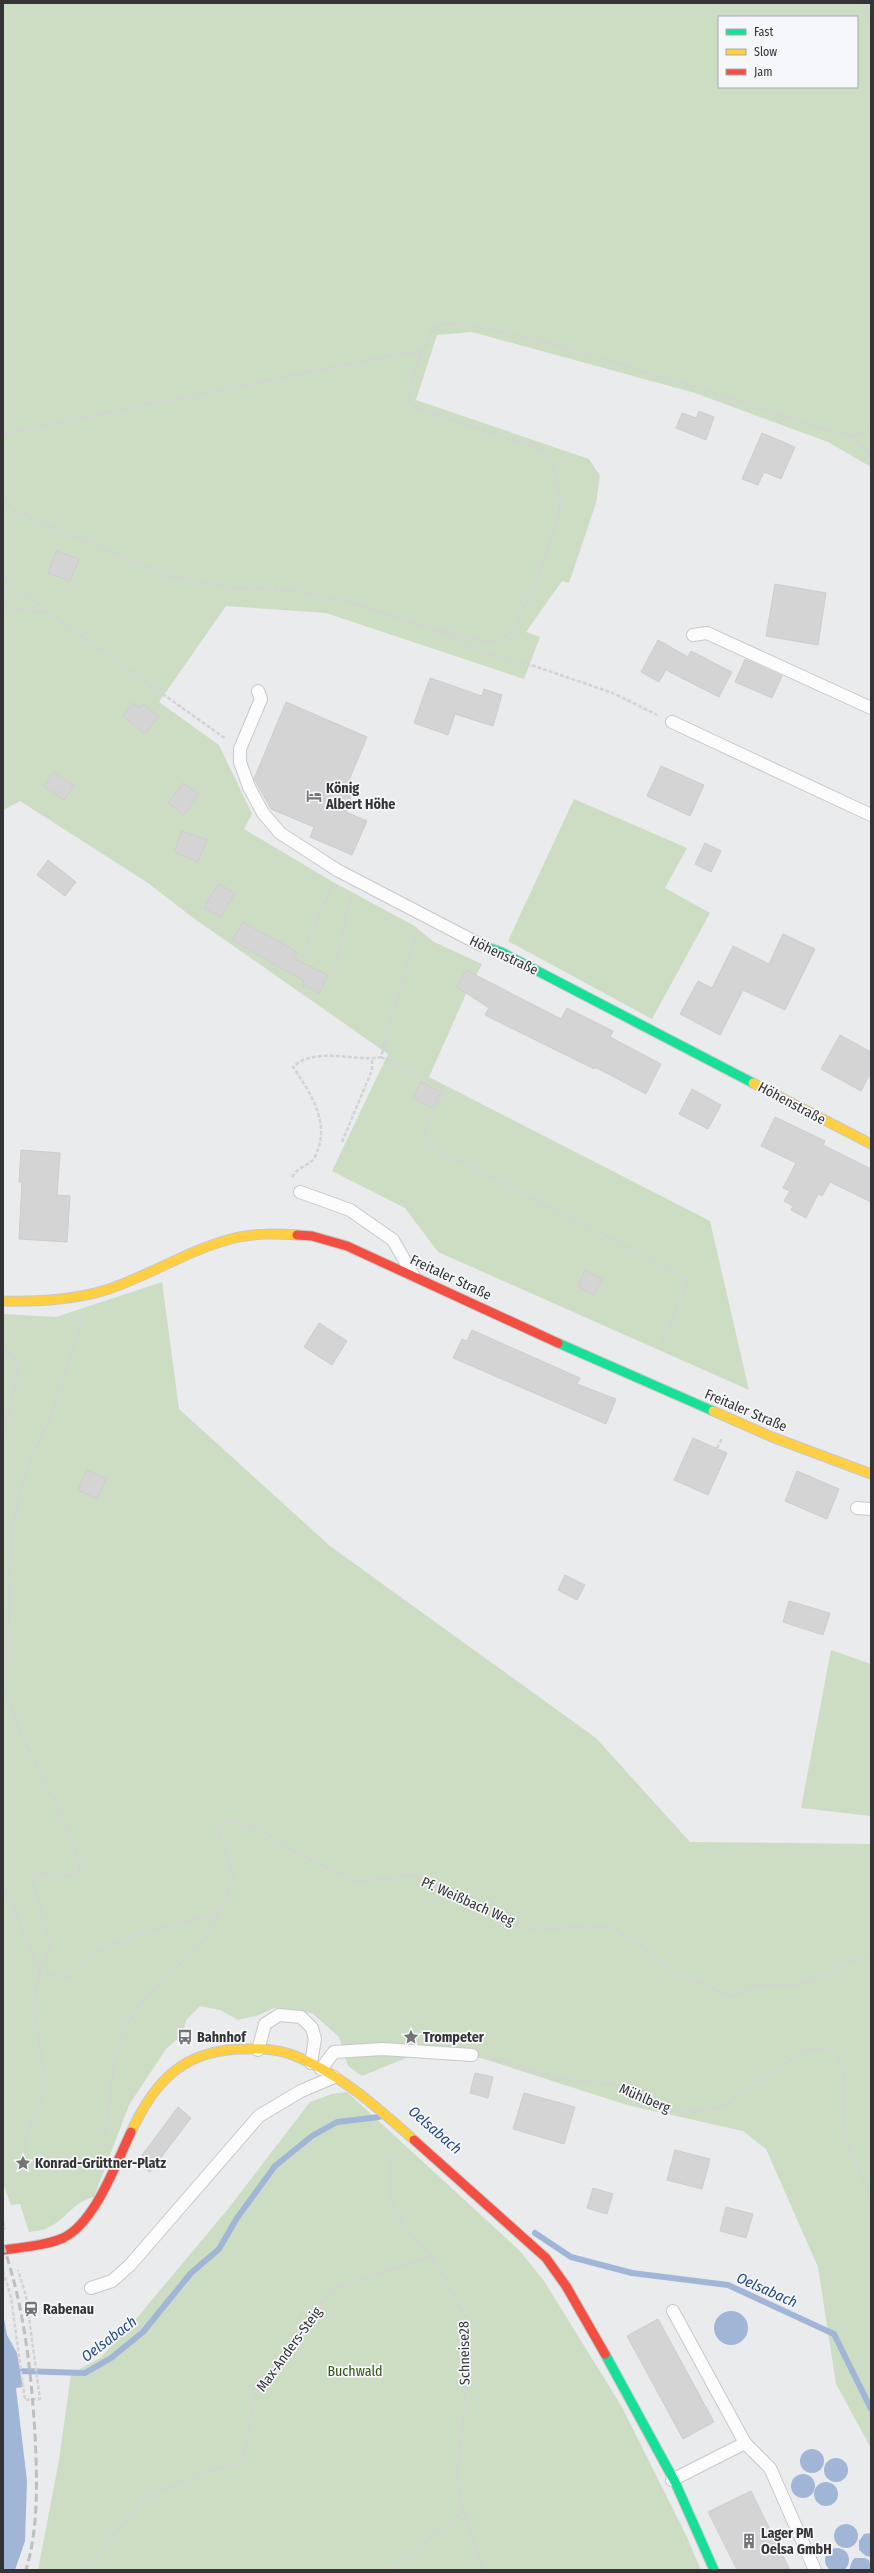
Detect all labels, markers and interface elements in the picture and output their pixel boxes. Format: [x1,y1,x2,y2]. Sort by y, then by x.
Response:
legend [718,16,858,88]
text: Fast [754,25,773,39]
text: Slow [754,45,777,59]
text: Jam [754,65,772,79]
place label: König Albert Höhe [325,780,395,813]
hotel icon: König Albert Höhe [305,787,323,805]
street label: Höhenstraße [467,932,541,979]
street label: Höhenstraße [755,1079,828,1128]
street label: Freitaler Straße [407,1251,494,1304]
street label: Freitaler Straße [702,1385,790,1435]
street label: Pf. Weißbach Weg [419,1873,517,1930]
bus stop icon: Bahnhof [176,2028,194,2046]
place icon: Trompeter [402,2028,420,2046]
place label: Bahnhof [197,2029,247,2046]
place label: Trompeter [423,2029,485,2046]
street label: Mühlberg [617,2080,673,2117]
water label: Oelsabach [405,2102,465,2158]
place icon: Konrad-Grüttner-Platz [14,2154,32,2172]
place label: Konrad-Grüttner-Platz [35,2155,166,2172]
water label: Oelsabach [734,2269,800,2311]
station icon: Rabenau [22,2300,40,2318]
place label: Rabenau [43,2301,94,2318]
street label: Max-Anders-Steig [253,2303,326,2395]
water label: Oelsabach [78,2312,140,2366]
street label: Schneise28 [455,2321,474,2385]
park label: Buchwald [327,2363,383,2380]
place label: Lager PM Oelsa GmbH [761,2525,832,2558]
building icon: Lager PM Oelsa GmbH [740,2532,758,2550]

